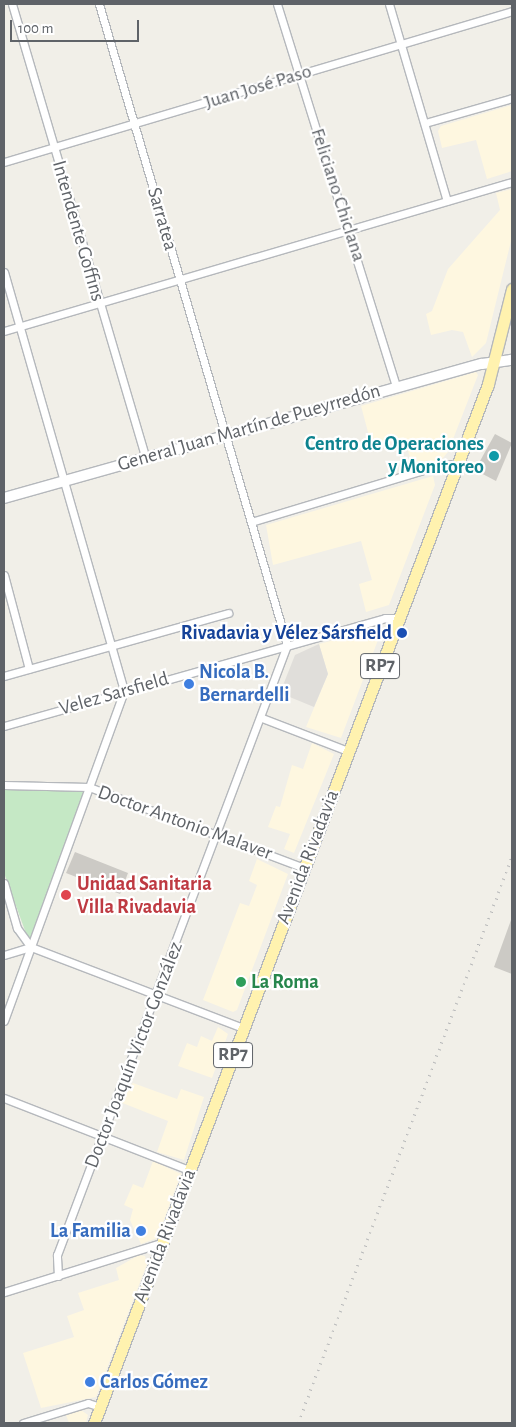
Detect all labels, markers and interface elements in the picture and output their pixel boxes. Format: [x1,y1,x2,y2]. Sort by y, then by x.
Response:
scale bar [12,10,141,42]
text: 100 m [18,21,53,36]
street label: Juan José Paso [202,59,314,115]
street label: Feliciano Chiclana [305,125,371,265]
street label: Intendente Goffins [46,158,110,304]
street label: Sarratea [142,185,182,253]
street label: General Juan Martín de Pueyrredón [115,379,383,477]
place label: Centro de Operaciones y Monitoreo [305,432,484,479]
marker: Centro de Operaciones y Monitoreo [488,450,500,462]
place label: Rivadavia y Vélez Sársfield [181,621,392,645]
marker: Rivadavia y Vélez Sársfield [396,627,408,639]
road number: RP7 [360,649,400,682]
place label: Nicola B. Bernardelli [199,660,290,707]
street label: Velez Sarsfield [56,667,172,721]
marker: Nicola B. Bernardelli [183,678,195,690]
street label: Doctor Antonio Malaver [94,780,276,866]
street label: Avenida Rivadavia [271,787,345,927]
place label: Unidad Sanitaria Villa Rivadavia [77,872,212,919]
marker: Unidad Sanitaria Villa Rivadavia [59,888,73,902]
street label: Doctor Joaquín Victor González [80,939,188,1171]
place label: La Roma [251,970,319,994]
marker: La Roma [235,976,247,988]
road number: RP7 [213,1038,253,1072]
street label: Avenida Rivadavia [128,1166,202,1306]
place label: La Familia [50,1219,131,1243]
marker: La Familia [135,1225,147,1237]
place label: Carlos Gómez [100,1370,208,1394]
marker: Carlos Gómez [84,1376,96,1388]

